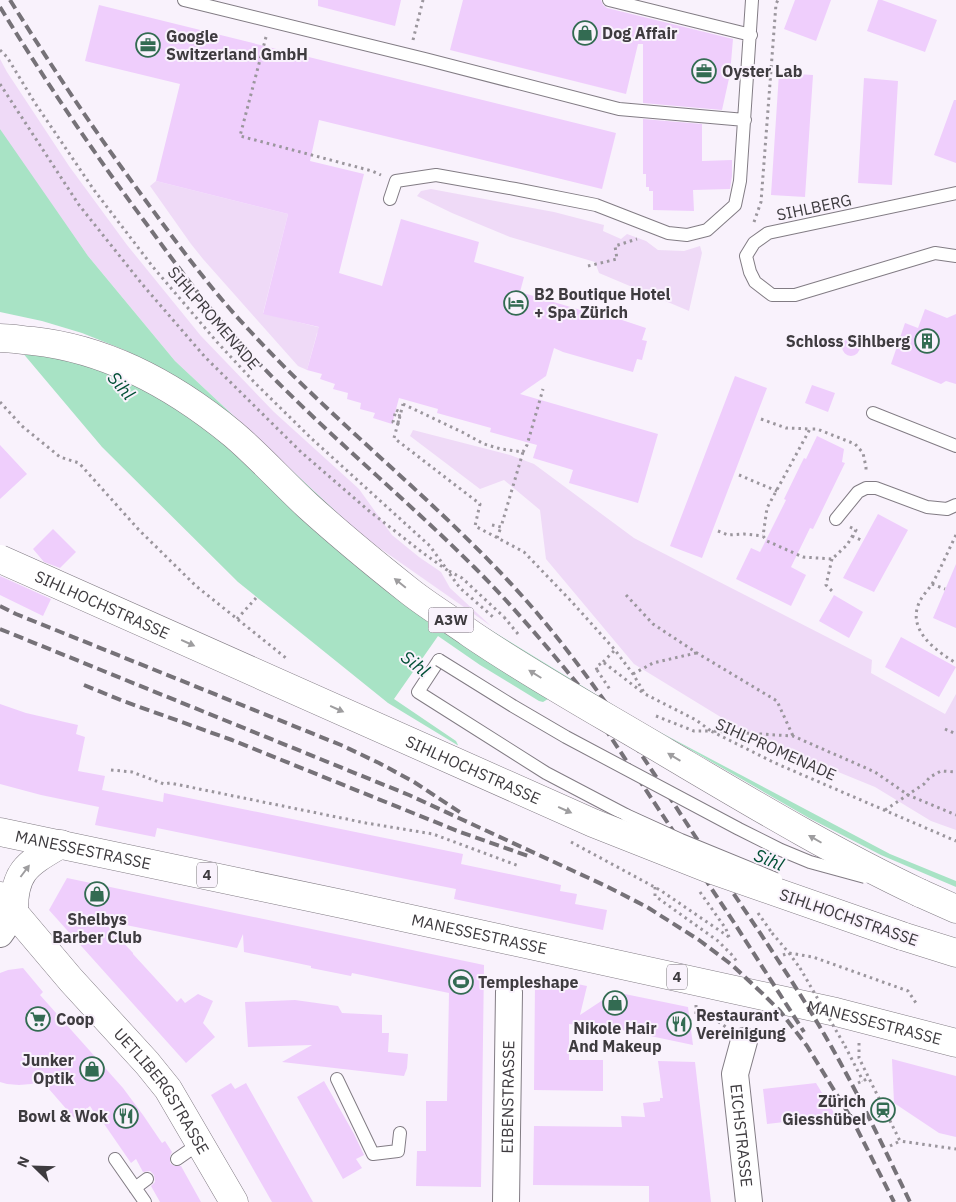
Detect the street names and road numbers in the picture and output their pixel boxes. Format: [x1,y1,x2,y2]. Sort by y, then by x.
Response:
street label: SIHLBERG [775,189,853,225]
street label: SIHLPROMENADE [164,262,264,374]
street label: SIHLHOCHSTRASSE [32,566,173,643]
road number: A3W [428,608,474,632]
street label: SIHLPROMENADE [713,713,839,785]
street label: SIHLHOCHSTRASSE [403,731,544,808]
street label: MANESSESTRASSE [13,825,153,874]
road number: 4 [197,862,217,888]
street label: SIHLHOCHSTRASSE [777,884,921,950]
street label: MANESSESTRASSE [410,909,549,958]
road number: 4 [667,964,687,990]
street label: MANESSESTRASSE [805,996,944,1049]
street label: UETLIBERGSTRASSE [110,1024,214,1158]
street label: EIBENSTRASSE [497,1040,518,1154]
street label: EICHSTRASSE [726,1083,757,1188]

